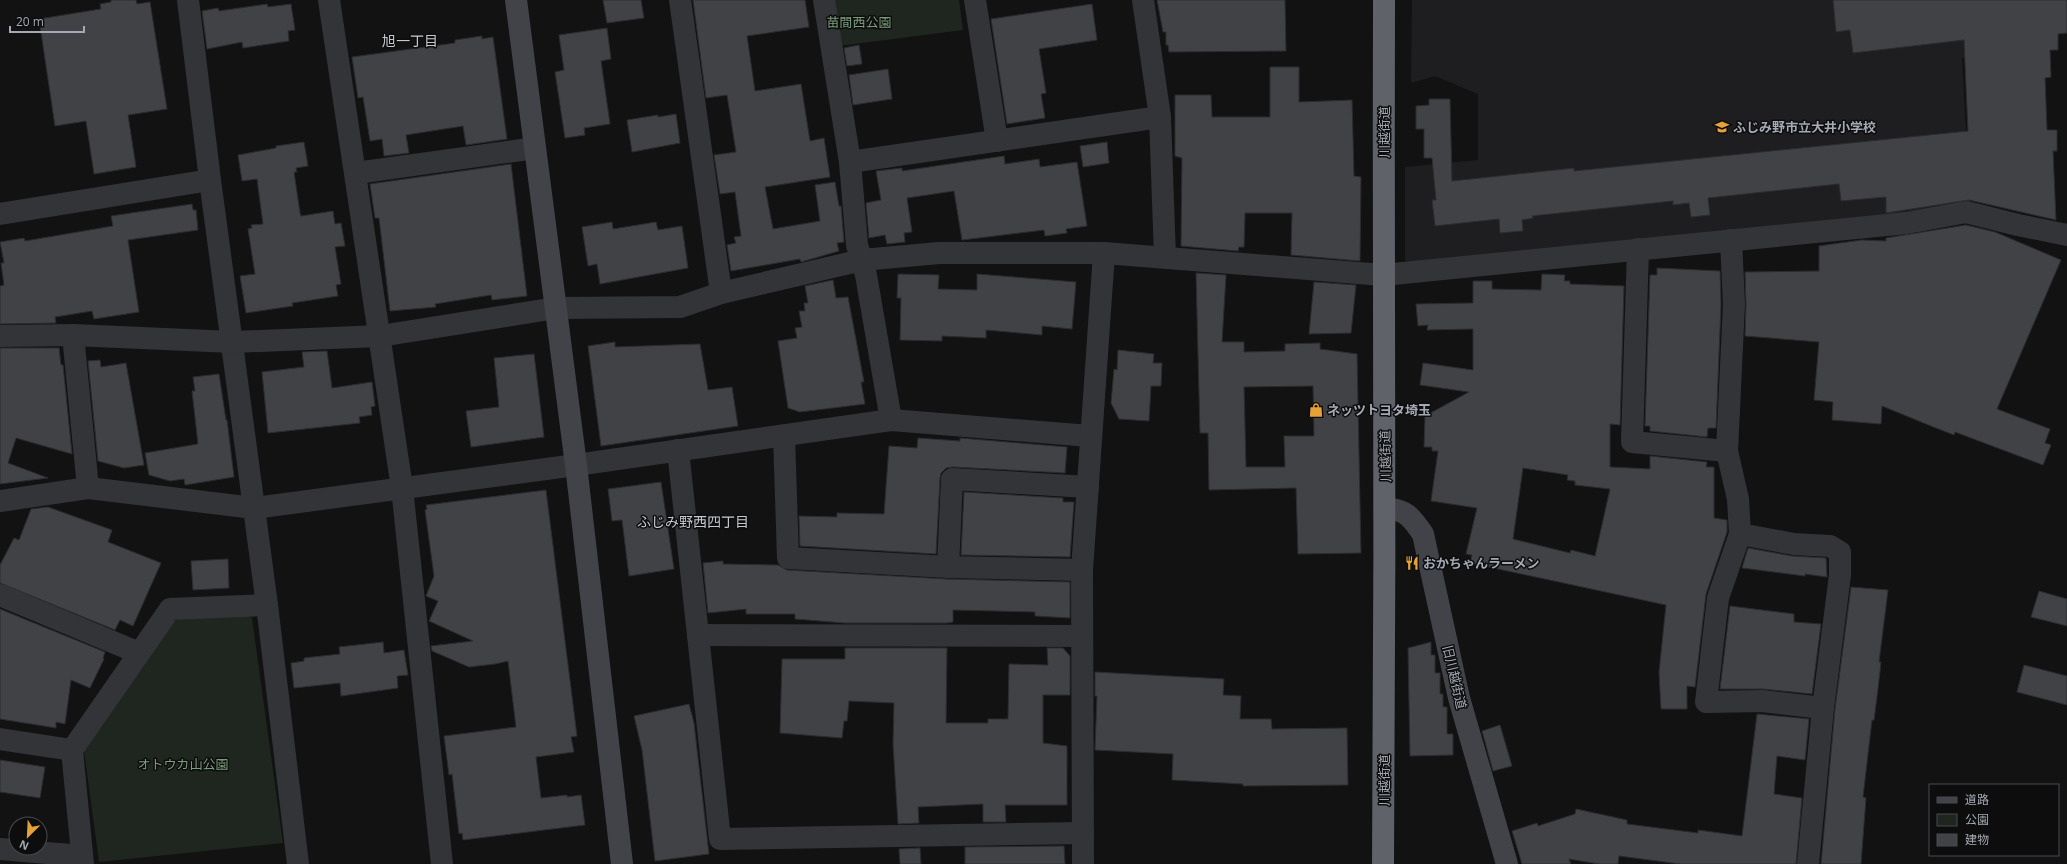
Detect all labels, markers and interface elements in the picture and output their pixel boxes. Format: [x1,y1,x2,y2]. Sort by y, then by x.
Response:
scale bar [10,8,84,34]
text: 20 m [16,13,44,30]
park label: 苗間西公園 [826,13,892,31]
district label: 旭一丁目 [382,31,438,50]
street label: 川越街道 [1375,106,1393,158]
place label: ふじみ野市立大井小学校 [1733,118,1876,136]
school or university icon: ふじみ野市立大井小学校 [1714,119,1730,135]
place label: ネッツトヨタ埼玉 [1327,401,1431,419]
shop icon: ネッツトヨタ埼玉 [1308,402,1324,418]
street label: 川越街道 [1376,430,1394,482]
district label: ふじみ野西四丁目 [637,512,749,531]
place label: おかちゃんラーメン [1423,554,1539,572]
restaurant icon: おかちゃんラーメン [1404,555,1420,571]
street label: 旧川越街道 [1439,643,1471,711]
street label: 川越街道 [1375,754,1393,806]
park label: オトウカ山公園 [137,755,229,773]
legend [1929,784,2059,856]
text: 道路 [1965,791,1989,808]
text: 公園 [1965,811,1989,828]
north arrow [8,816,48,856]
text: 建物 [1965,831,1989,848]
text: N [17,837,31,854]

